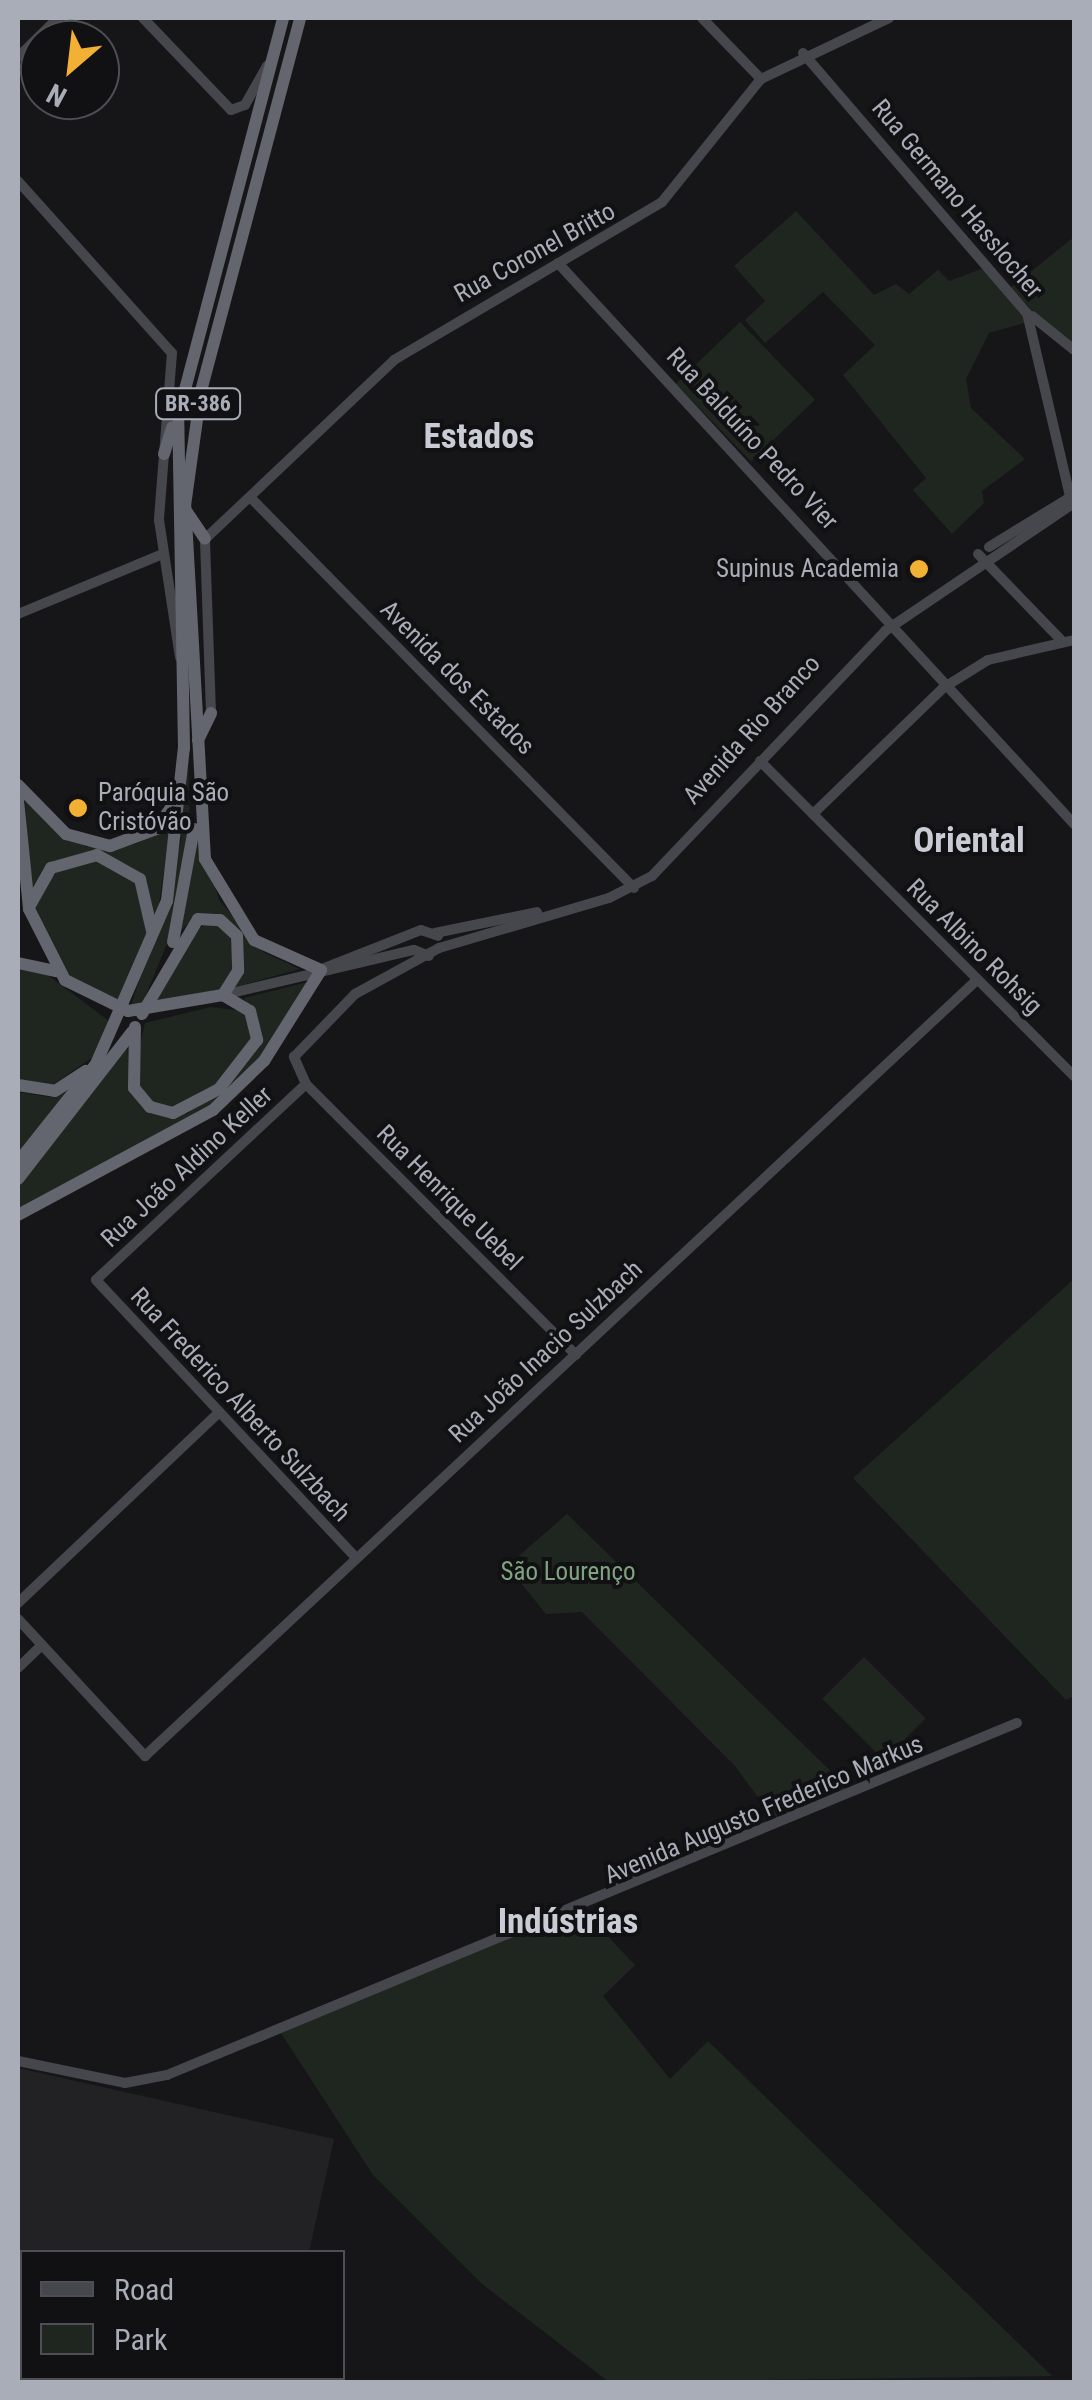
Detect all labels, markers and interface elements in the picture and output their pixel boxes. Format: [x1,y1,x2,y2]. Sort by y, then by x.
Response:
north arrow [20,20,120,120]
text: N [41,77,72,114]
street label: Rua Germano Hasslocher [865,94,1049,304]
street label: Rua Coronel Britto [449,196,621,310]
street label: Rua Balduíno Pedro Vier [660,342,844,536]
road number: BR-386 [153,387,243,421]
district label: Estados [424,416,534,458]
place label: Supinus Academia [716,554,899,584]
marker: Supinus Academia [908,558,930,580]
street label: Avenida dos Estados [374,595,540,761]
street label: Avenida Rio Branco [677,649,827,811]
place label: Paróquia São Cristóvão [98,779,229,838]
marker: Paróquia São Cristóvão [67,797,89,819]
district label: Oriental [913,820,1025,862]
street label: Rua Albino Rohsig [900,873,1048,1021]
street label: Rua João Aldino Keller [95,1080,279,1254]
street label: Rua Henrique Uebel [370,1119,528,1277]
street label: Rua João Inacio Sulzbach [443,1255,649,1449]
street label: Rua Frederico Alberto Sulzbach [124,1282,356,1528]
park label: São Lourenço [500,1557,636,1587]
street label: Avenida Augusto Frederico Markus [600,1729,928,1891]
district label: Indústrias [498,1901,638,1943]
legend [20,2250,345,2380]
text: Road [114,2272,174,2307]
text: Park [114,2322,168,2357]

